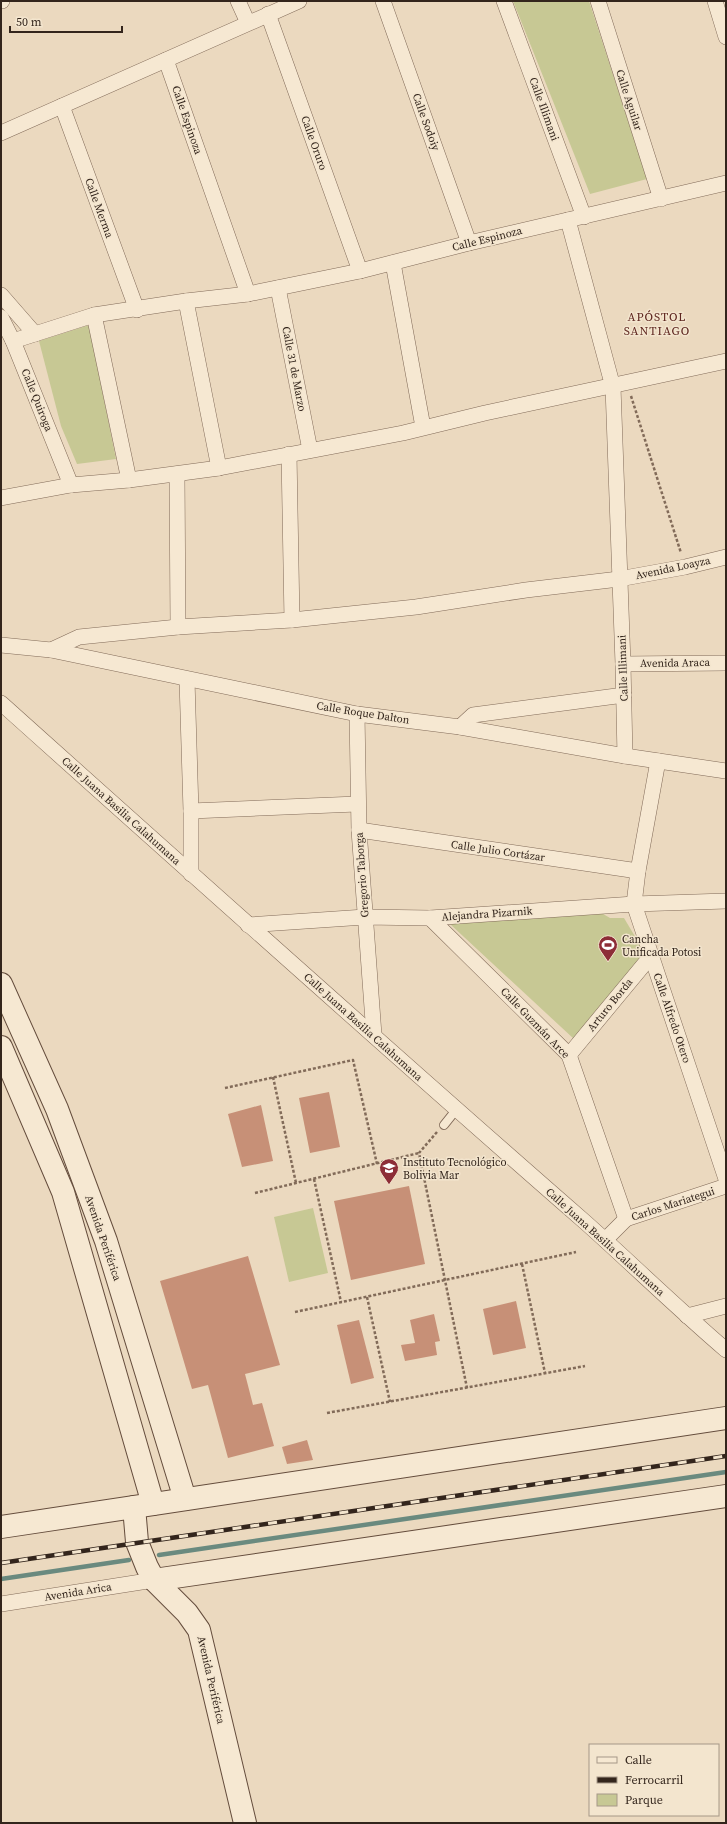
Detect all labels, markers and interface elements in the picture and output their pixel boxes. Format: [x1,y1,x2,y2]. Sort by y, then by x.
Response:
scale bar [10,8,122,34]
text: 50 m [16,14,42,30]
street label: Calle Aguilar [612,68,646,133]
street label: Calle Illimani [526,75,562,143]
street label: Calle Espinoza [168,84,206,157]
street label: Calle Sodoiy [409,91,443,153]
street label: Calle Oruro [297,114,331,172]
street label: Calle Merma [81,176,117,240]
street label: Calle Espinoza [450,223,524,255]
district label: APÓSTOL SANTIAGO [624,309,690,339]
street label: Calle 31 de Marzo [278,325,310,413]
street label: Calle Quiroga [18,366,57,434]
street label: Avenida Loayza [634,553,712,583]
street label: Calle Illimani [614,634,632,702]
street label: Avenida Araca [640,655,711,671]
street label: Calle Roque Dalton [315,698,411,728]
street label: Calle Juana Basilia Calahumana [58,754,184,869]
street label: Gregorio Taborga [352,831,372,918]
street label: Calle Julio Cortázar [450,837,546,865]
street label: Alejandra Pizarnik [441,903,534,925]
place label: Cancha Unificada Potosi [622,932,701,960]
sports icon: Cancha Unificada Potosi [597,934,619,962]
street label: Calle Juana Basilia Calahumana [300,970,426,1085]
street label: Calle Alfredo Otero [650,971,694,1065]
street label: Arturo Borda [584,975,636,1035]
street label: Calle Guzmán Arce [497,984,573,1062]
place label: Instituto Tecnológico Bolivia Mar [403,1155,506,1183]
school or university icon: Instituto Tecnológico Bolivia Mar [378,1157,400,1185]
street label: Carlos Mariategui [629,1183,717,1225]
street label: Calle Juana Basilia Calahumana [542,1185,668,1300]
street label: Avenida Periférica [81,1193,125,1283]
street label: Avenida Arica [43,1579,113,1605]
street label: Avenida Periférica [194,1635,229,1726]
legend [589,1744,719,1816]
text: Calle [625,1752,652,1768]
text: Ferrocarril [625,1772,684,1788]
text: Parque [625,1792,663,1808]

